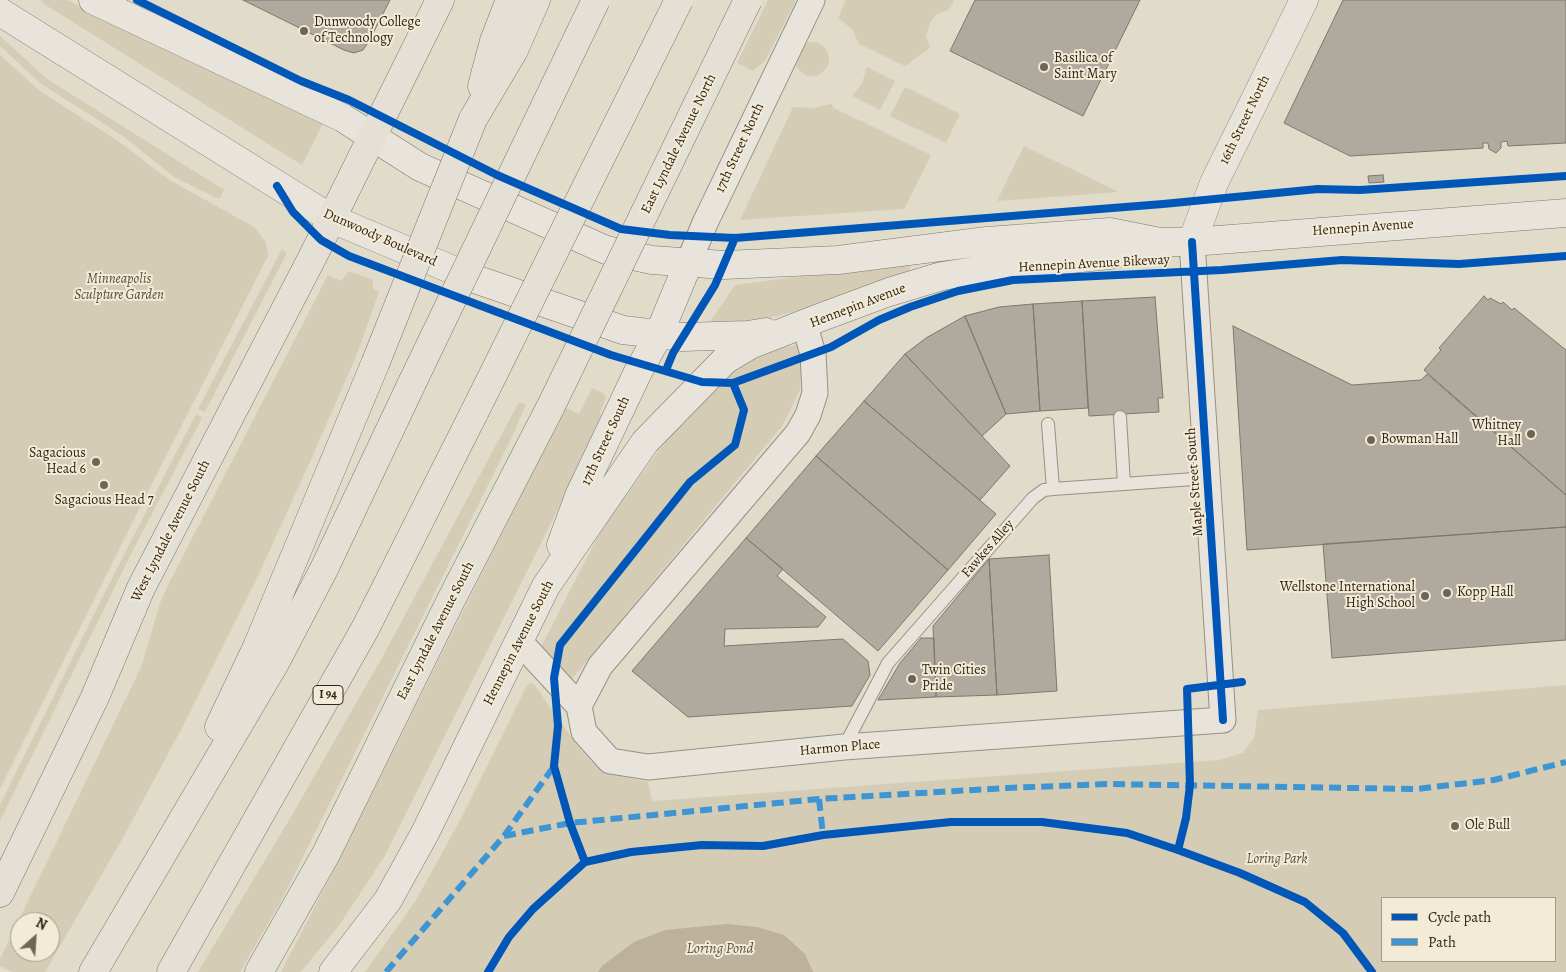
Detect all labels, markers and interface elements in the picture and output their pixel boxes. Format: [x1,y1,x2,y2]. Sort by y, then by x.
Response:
place label: Dunwoody College of Technology [314,15,421,48]
marker: Dunwoody College of Technology [298,25,310,37]
place label: Basilica of Saint Mary [1054,51,1117,84]
marker: Basilica of Saint Mary [1038,61,1050,73]
street label: East Lyndale Avenue North [638,71,720,217]
street label: 16th Street North [1216,72,1274,168]
street label: 17th Street North [712,101,768,195]
street label: Dunwoody Boulevard [321,205,439,271]
street label: Hennepin Avenue [1312,216,1414,240]
street label: Hennepin Avenue Bikeway [1018,252,1170,276]
park label: Minneapolis Sculpture Garden [74,272,164,304]
street label: Hennepin Avenue [808,280,908,332]
street label: 17th Street South [578,394,634,488]
place label: Whitney Hall [1472,418,1521,451]
street label: Maple Street South [1183,427,1207,537]
marker: Whitney Hall [1525,428,1537,440]
place label: Bowman Hall [1381,432,1458,448]
marker: Bowman Hall [1365,434,1377,446]
place label: Sagacious Head 6 [29,446,86,478]
marker: Sagacious Head 6 [90,456,102,468]
street label: West Lyndale Avenue South [128,457,214,605]
marker: Sagacious Head 7 [98,479,110,491]
place label: Sagacious Head 7 [54,493,154,509]
street label: Fawkes Alley [958,517,1018,581]
street label: East Lyndale Avenue South [394,559,478,703]
street label: Hennepin Avenue South [480,578,558,708]
place label: Wellstone International High School [1280,580,1415,612]
place label: Kopp Hall [1457,585,1514,601]
marker: Kopp Hall [1441,587,1453,599]
marker: Wellstone International High School [1419,590,1431,602]
place label: Twin Cities Pride [922,663,986,696]
marker: Twin Cities Pride [906,673,918,685]
road number: I 94 [313,686,343,704]
street label: Harmon Place [799,736,881,760]
place label: Ole Bull [1465,818,1510,834]
marker: Ole Bull [1449,820,1461,832]
park label: Loring Park [1247,852,1307,868]
legend [1381,897,1556,962]
text: Cycle path [1428,907,1491,927]
north arrow [10,912,60,962]
text: N [33,913,50,935]
text: Path [1428,932,1456,952]
water label: Loring Pond [687,940,753,958]

